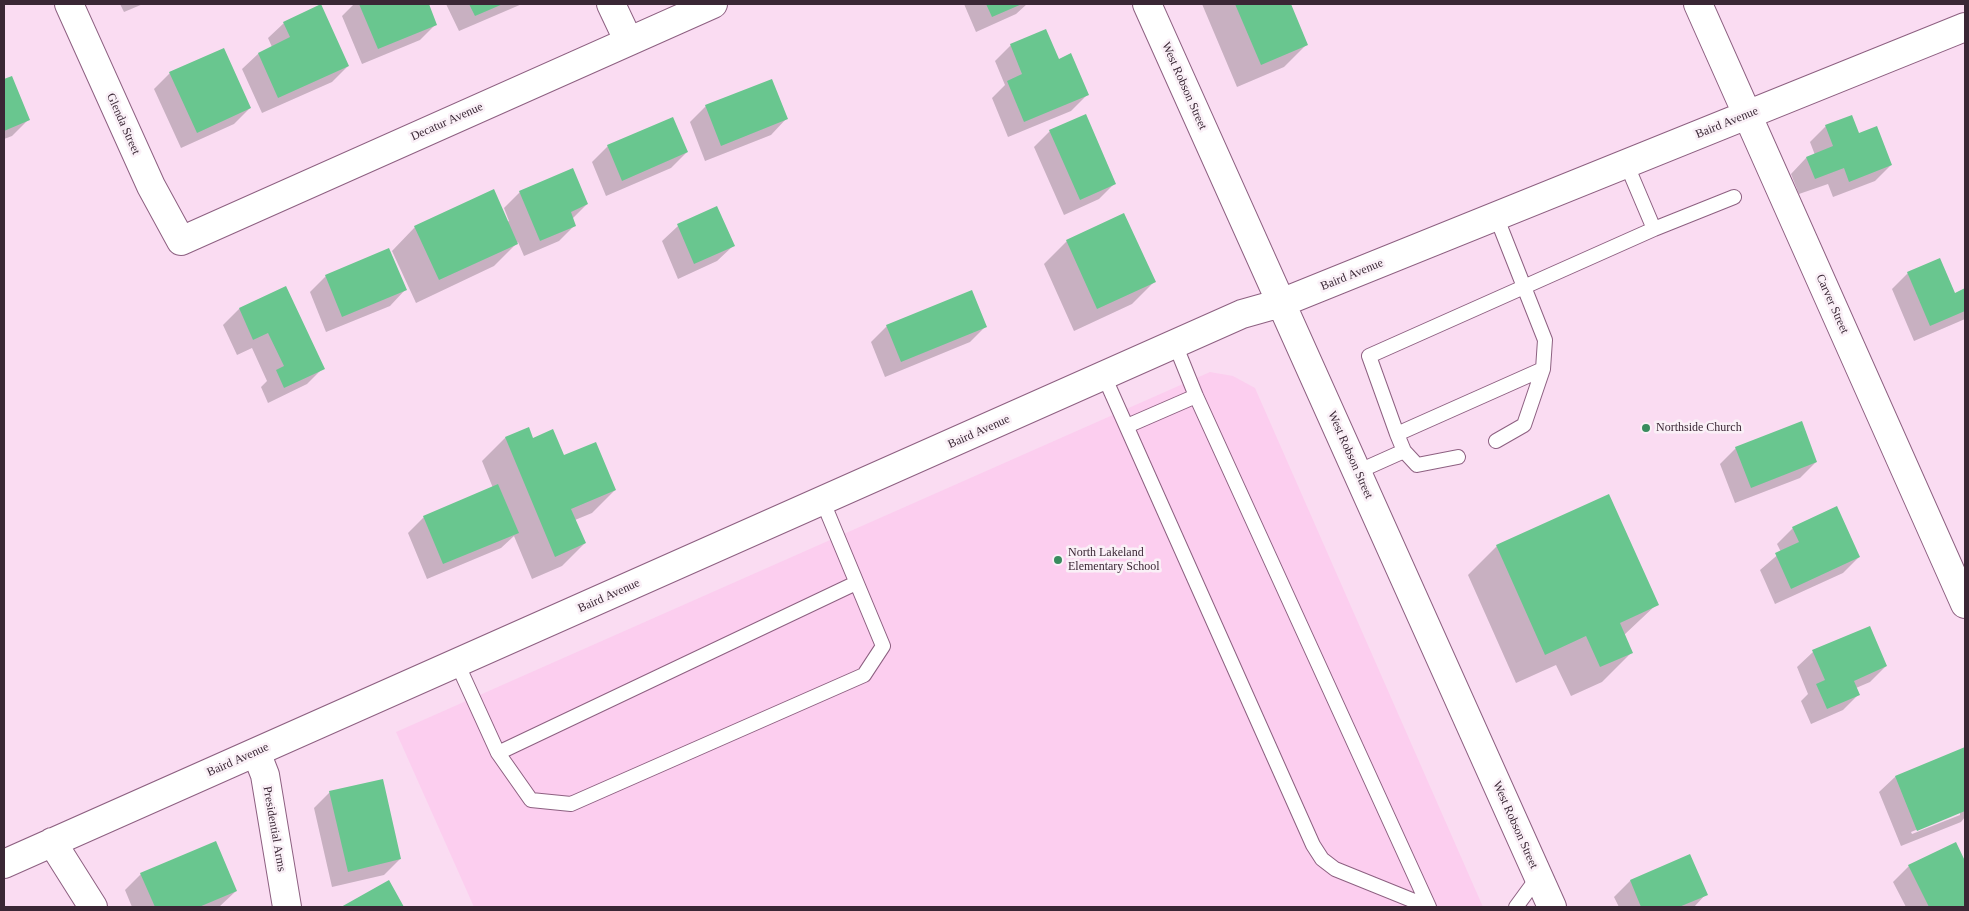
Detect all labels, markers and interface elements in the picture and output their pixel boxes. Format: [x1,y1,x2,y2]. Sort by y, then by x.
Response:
street label: West Robson Street [1158,40,1210,132]
street label: Glenda Street [103,91,143,157]
street label: Decatur Avenue [409,100,485,144]
street label: Baird Avenue [1694,104,1760,142]
street label: Baird Avenue [1319,256,1385,294]
street label: Carver Street [1812,272,1852,336]
street label: West Robson Street [1324,409,1376,501]
street label: Baird Avenue [946,412,1012,452]
place label: Northside Church [1656,421,1742,435]
marker: Northside Church [1640,422,1652,434]
place label: North Lakeland Elementary School [1068,546,1160,574]
marker: North Lakeland Elementary School [1052,554,1064,566]
street label: Baird Avenue [576,576,642,616]
street label: Baird Avenue [205,740,271,780]
street label: West Robson Street [1489,779,1541,871]
street label: Presidential Arms [259,785,289,873]

